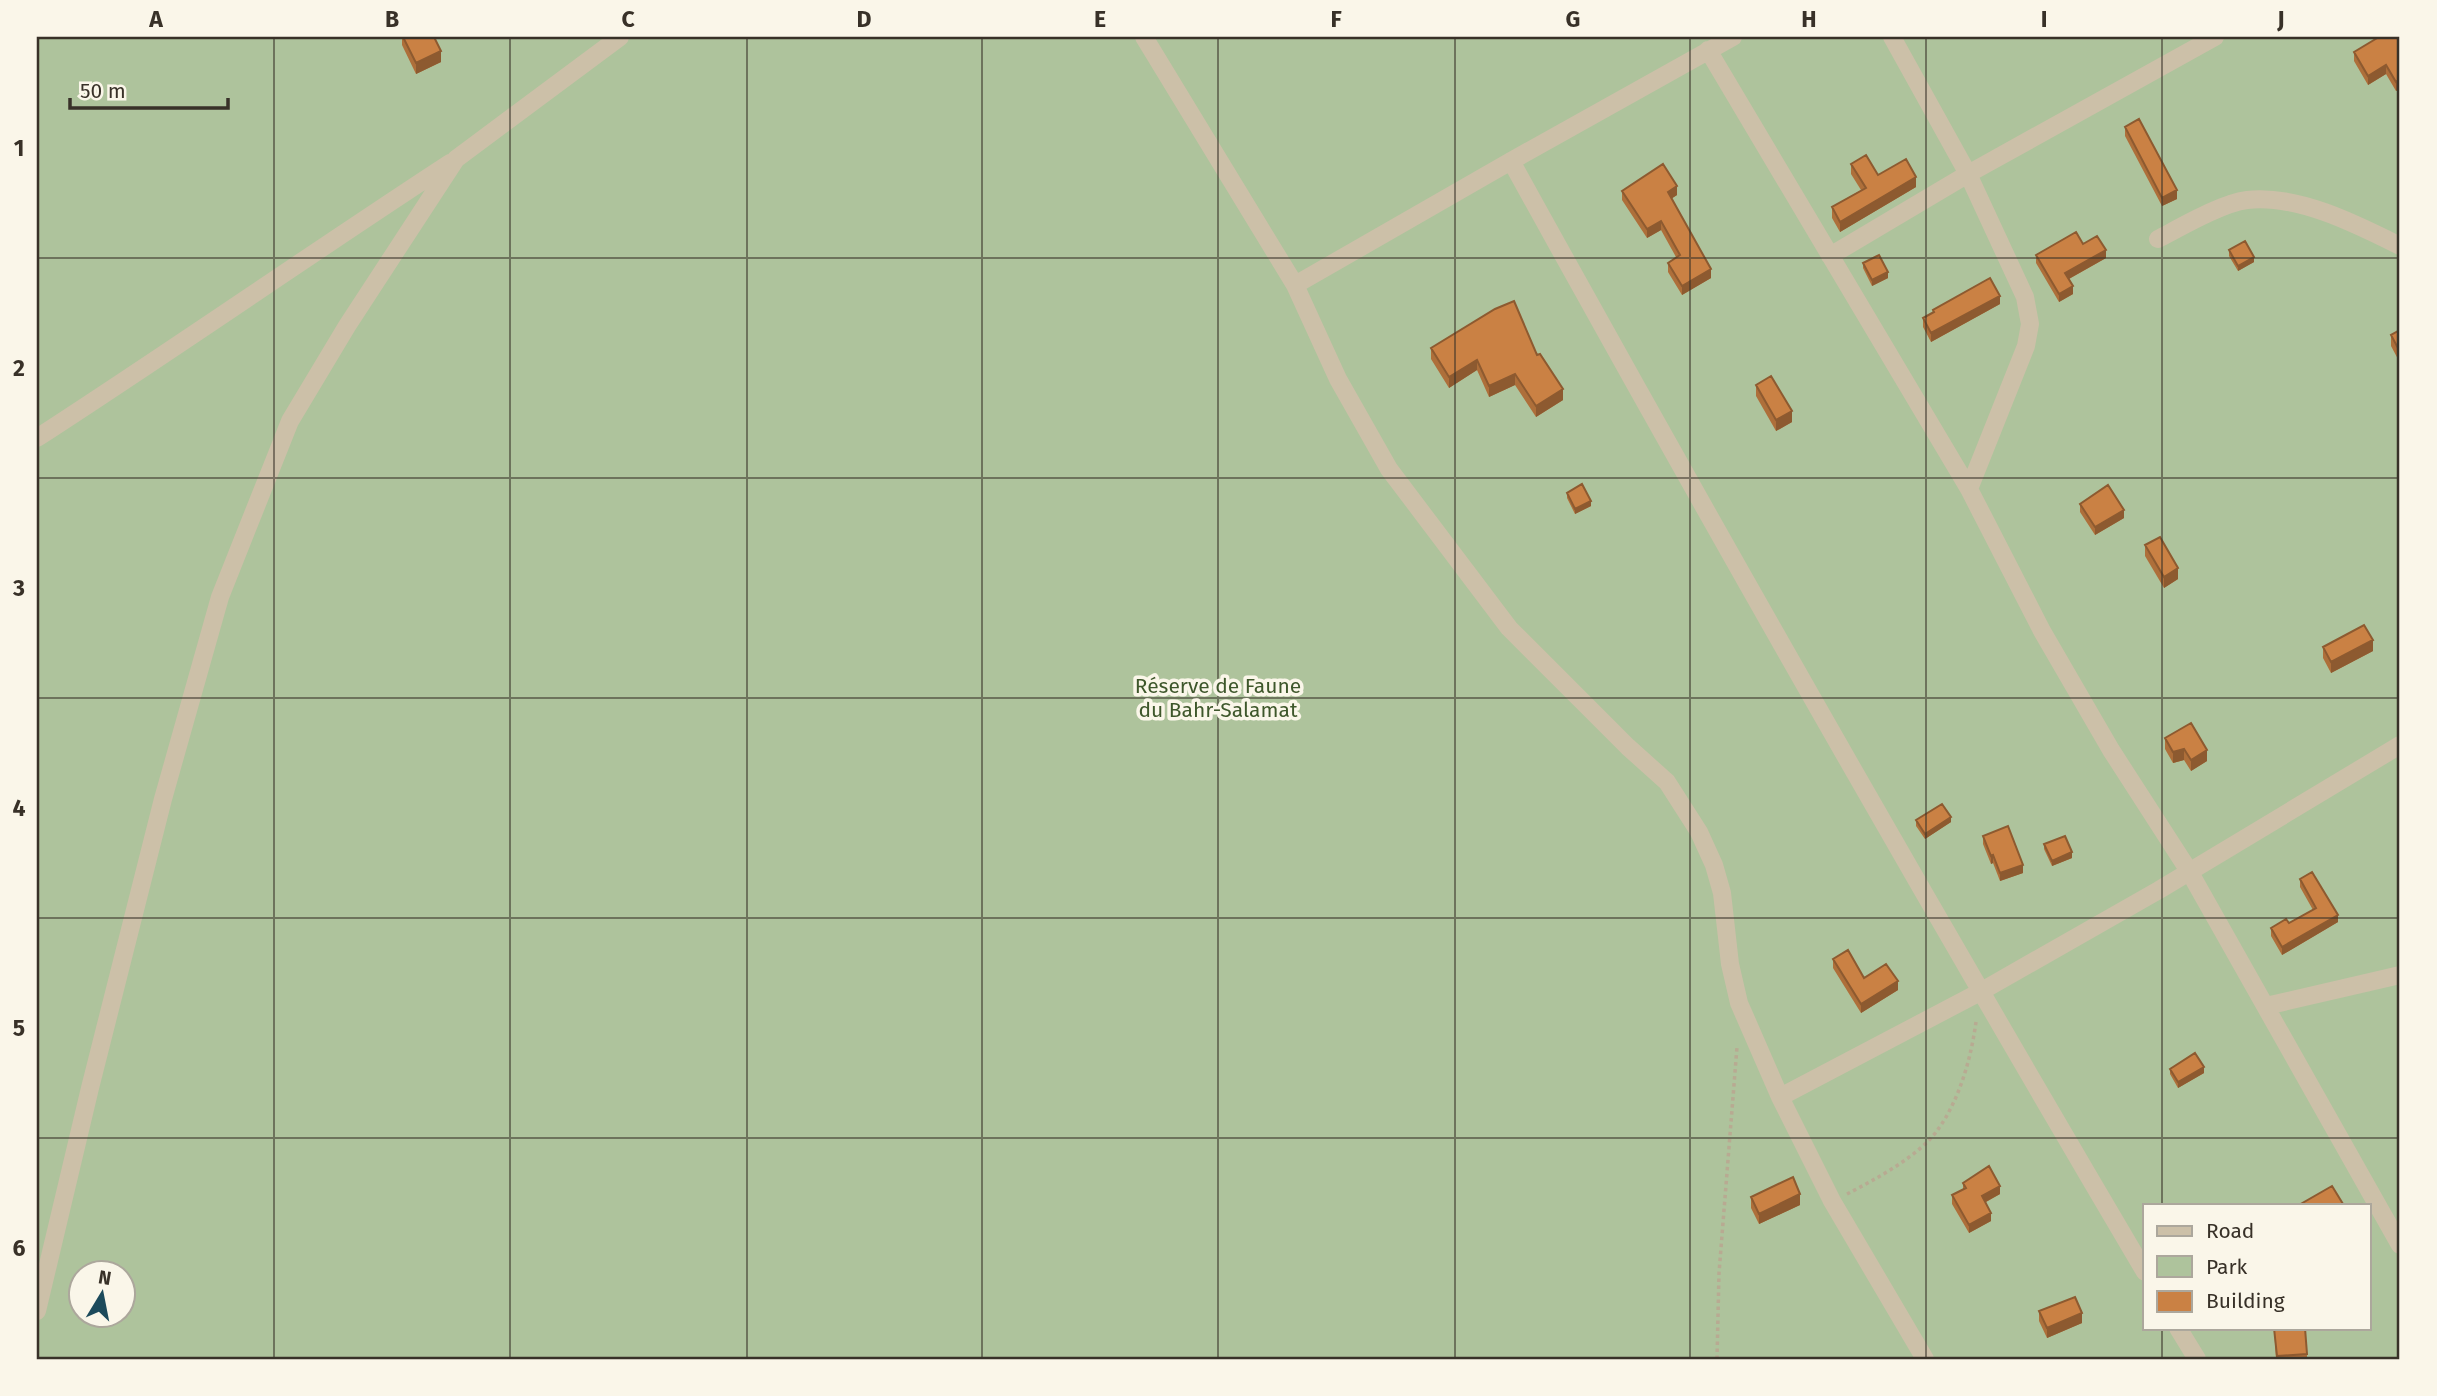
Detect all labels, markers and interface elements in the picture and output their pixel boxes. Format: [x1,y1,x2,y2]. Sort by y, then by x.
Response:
text: A [148,5,163,33]
text: B [385,5,399,33]
text: C [621,5,635,33]
text: D [857,5,872,33]
text: E [1094,5,1106,33]
text: F [1330,5,1342,33]
text: G [1566,5,1580,33]
text: H [1801,5,1817,33]
text: I [2041,5,2047,33]
text: J [2276,5,2285,33]
scale bar [70,66,228,110]
text: 50 m [80,78,126,104]
text: 1 [14,134,24,162]
text: 2 [13,354,25,382]
text: 3 [12,574,25,602]
park label: Réserve de Faune du Bahr-Salamat [1135,673,1301,723]
text: 4 [13,794,26,822]
text: 5 [13,1014,25,1042]
legend [2143,1204,2370,1330]
text: Road [2206,1218,2254,1244]
text: 6 [13,1234,26,1262]
text: Park [2206,1254,2248,1280]
north arrow [66,1260,136,1330]
text: N [97,1265,113,1290]
text: Building [2206,1288,2285,1314]

